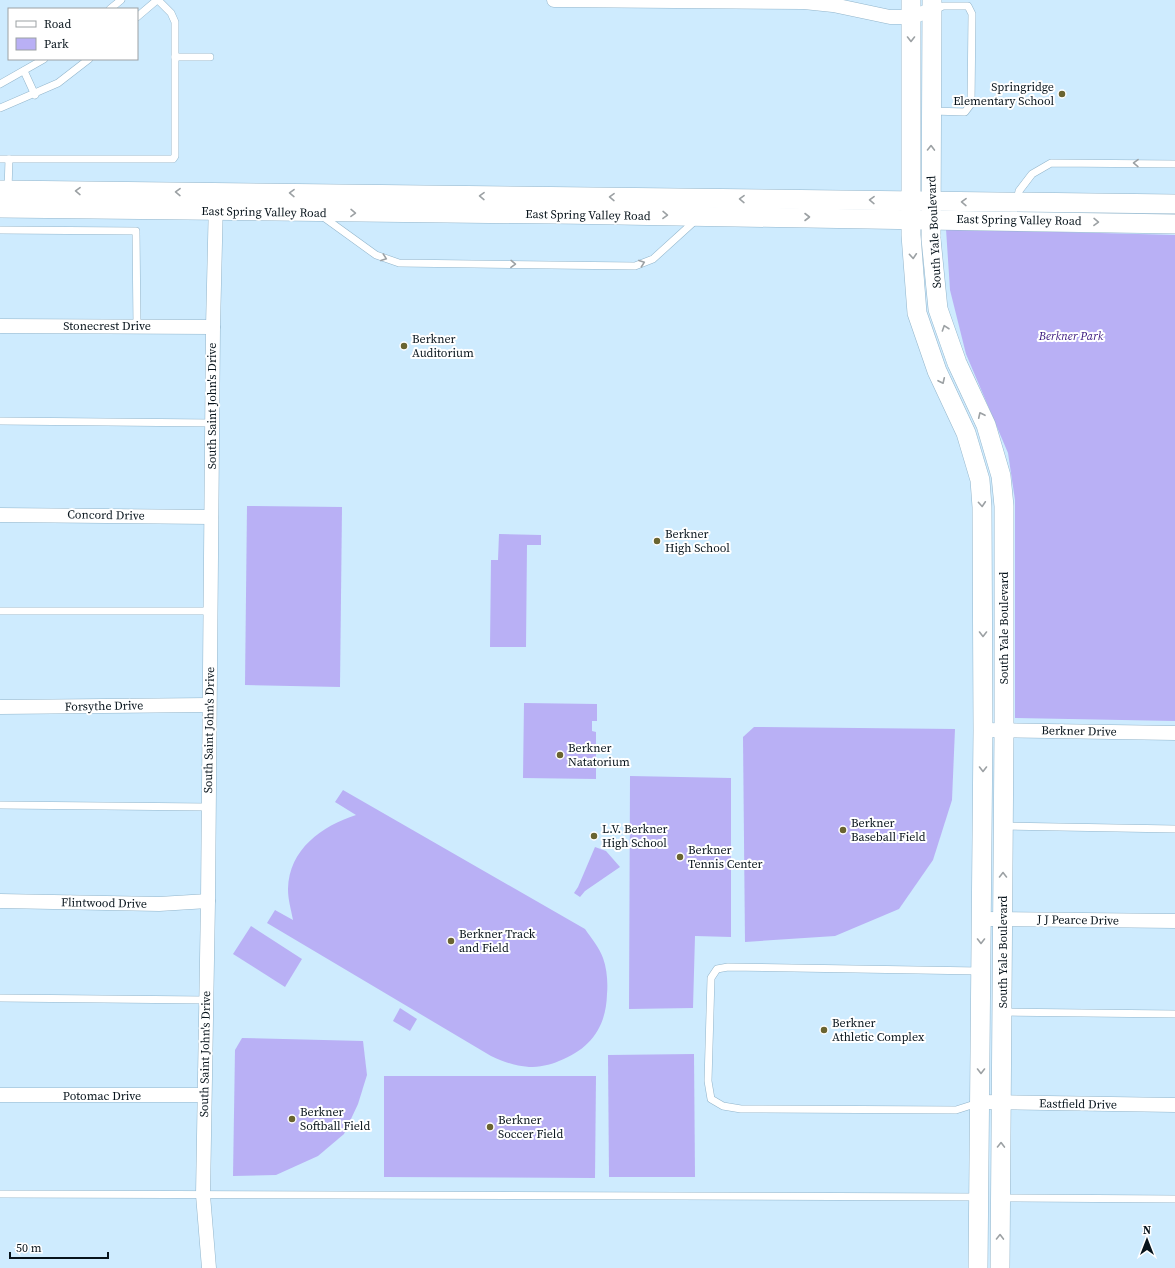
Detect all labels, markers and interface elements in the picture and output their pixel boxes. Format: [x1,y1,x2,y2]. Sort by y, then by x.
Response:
legend [8,8,138,60]
text: Road [44,16,71,32]
text: Park [44,36,69,52]
one-way arrow [907,36,915,42]
place label: Springridge Elementary School [953,79,1054,109]
marker: Springridge Elementary School [1057,89,1067,99]
one-way arrow [927,145,935,151]
one-way arrow [1133,159,1139,168]
street label: South Yale Boulevard [923,175,945,289]
one-way arrow [75,187,81,195]
one-way arrow [175,188,181,196]
one-way arrow [289,189,295,197]
one-way arrow [479,192,485,200]
one-way arrow [609,193,615,201]
one-way arrow [739,195,745,203]
one-way arrow [869,196,875,204]
one-way arrow [961,198,967,206]
street label: East Spring Valley Road [201,203,327,221]
street label: East Spring Valley Road [525,206,651,224]
one-way arrow [350,208,356,217]
one-way arrow [662,211,668,219]
street label: East Spring Valley Road [956,211,1082,229]
one-way arrow [804,213,810,221]
one-way arrow [1093,218,1099,226]
one-way arrow [380,253,387,261]
one-way arrow [908,253,917,259]
one-way arrow [639,259,646,267]
one-way arrow [510,260,516,268]
street label: Stonecrest Drive [63,318,151,334]
one-way arrow [941,324,950,331]
park label: Berkner Park [1038,328,1104,344]
place label: Berkner Auditorium [412,331,474,361]
marker: Berkner Auditorium [399,341,409,351]
street label: South Saint John's Drive [204,343,220,469]
one-way arrow [937,377,945,385]
one-way arrow [978,411,986,419]
one-way arrow [977,501,986,507]
street label: Concord Drive [67,506,145,524]
place label: Berkner High School [665,526,730,556]
marker: Berkner High School [652,536,662,546]
street label: South Yale Boulevard [996,571,1012,684]
one-way arrow [979,631,987,637]
street label: South Saint John's Drive [200,667,218,793]
street label: Forsythe Drive [65,697,143,715]
street label: Berkner Drive [1041,722,1117,740]
place label: Berkner Natatorium [568,740,630,770]
marker: Berkner Natatorium [555,750,565,760]
one-way arrow [978,766,987,772]
place label: Berkner Baseball Field [851,815,926,845]
place label: L.V. Berkner High School [602,821,668,851]
marker: Berkner Baseball Field [838,825,848,835]
marker: L.V. Berkner High School [589,831,599,841]
place label: Berkner Tennis Center [688,842,763,872]
marker: Berkner Tennis Center [675,852,685,862]
one-way arrow [999,872,1007,878]
street label: Flintwood Drive [61,894,147,912]
street label: South Yale Boulevard [995,895,1011,1008]
street label: J J Pearce Drive [1036,911,1119,929]
place label: Berkner Track and Field [459,926,536,956]
marker: Berkner Track and Field [446,936,456,946]
one-way arrow [977,938,986,944]
street label: South Saint John's Drive [196,991,214,1117]
place label: Berkner Athletic Complex [832,1015,925,1045]
marker: Berkner Athletic Complex [819,1025,829,1035]
one-way arrow [977,1068,985,1074]
street label: Potomac Drive [63,1088,141,1104]
street label: Eastfield Drive [1039,1095,1117,1113]
place label: Berkner Softball Field [300,1104,370,1134]
place label: Berkner Soccer Field [498,1112,563,1142]
marker: Berkner Softball Field [287,1114,297,1124]
marker: Berkner Soccer Field [485,1122,495,1132]
one-way arrow [997,1142,1005,1148]
north arrow [1127,1220,1167,1260]
text: N [1143,1223,1151,1238]
scale bar [10,1234,108,1260]
one-way arrow [996,1234,1004,1240]
text: 50 m [16,1240,42,1256]

